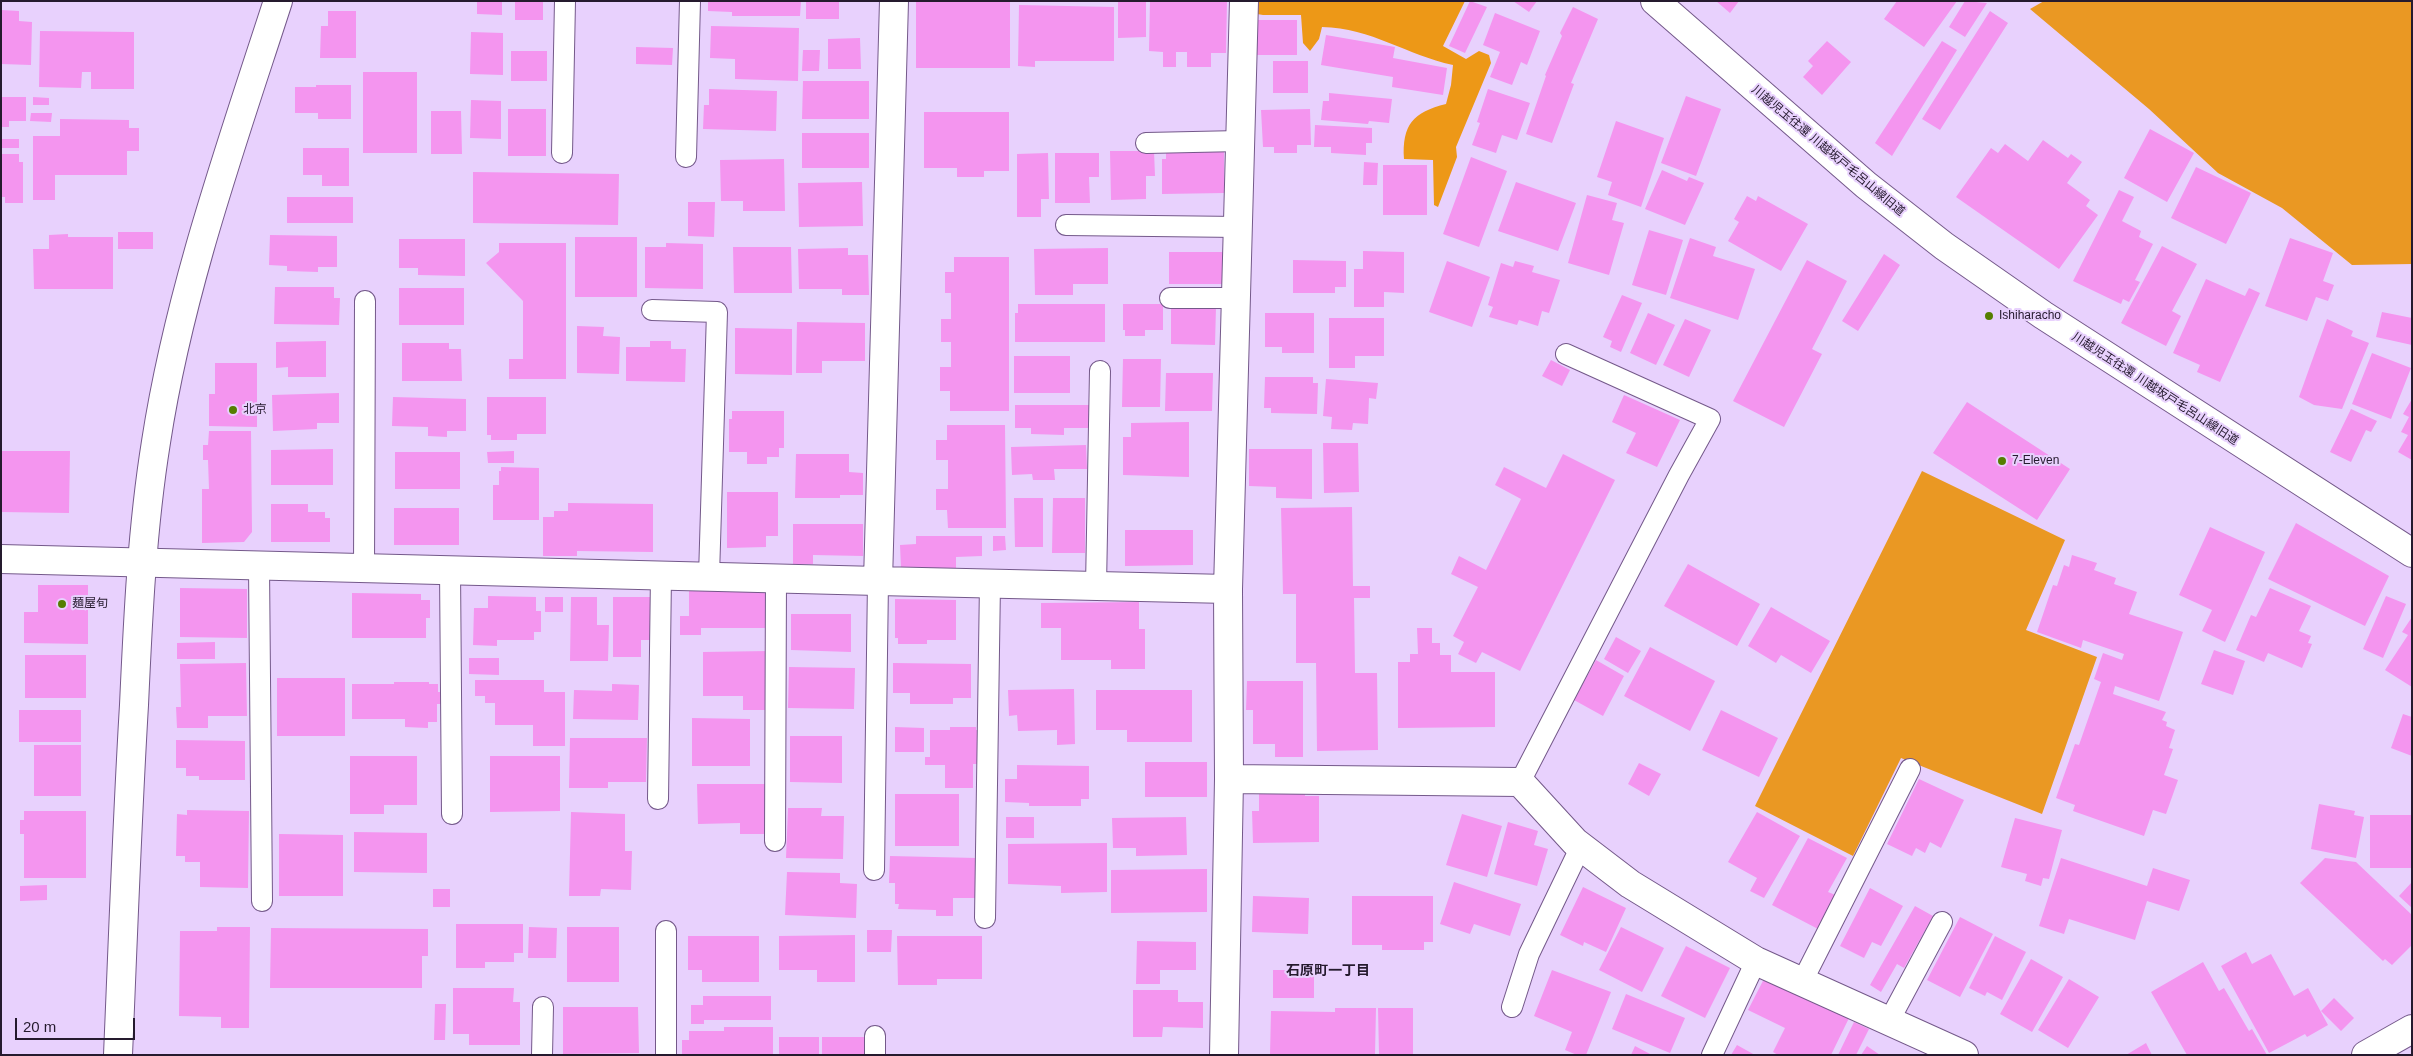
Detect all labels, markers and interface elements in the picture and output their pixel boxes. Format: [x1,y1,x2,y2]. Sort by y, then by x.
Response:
street label: 川越児玉往還 川越坂戸毛呂山線旧道 [1749,83,1907,219]
place label: Ishiharacho [1999,309,2061,323]
marker: Ishiharacho [1983,310,1995,322]
street label: 川越児玉往還 川越坂戸毛呂山線旧道 [2069,330,2241,448]
place label: 北京 [243,403,267,417]
marker: 北京 [227,404,239,416]
place label: 7-Eleven [2012,454,2059,468]
marker: 7-Eleven [1996,455,2008,467]
place label: 麺屋旬 [72,597,108,611]
marker: 麺屋旬 [56,598,68,610]
district label: 石原町一丁目 [1286,963,1370,979]
scale bar [18,1008,138,1040]
text: 20 m [23,1018,56,1035]

